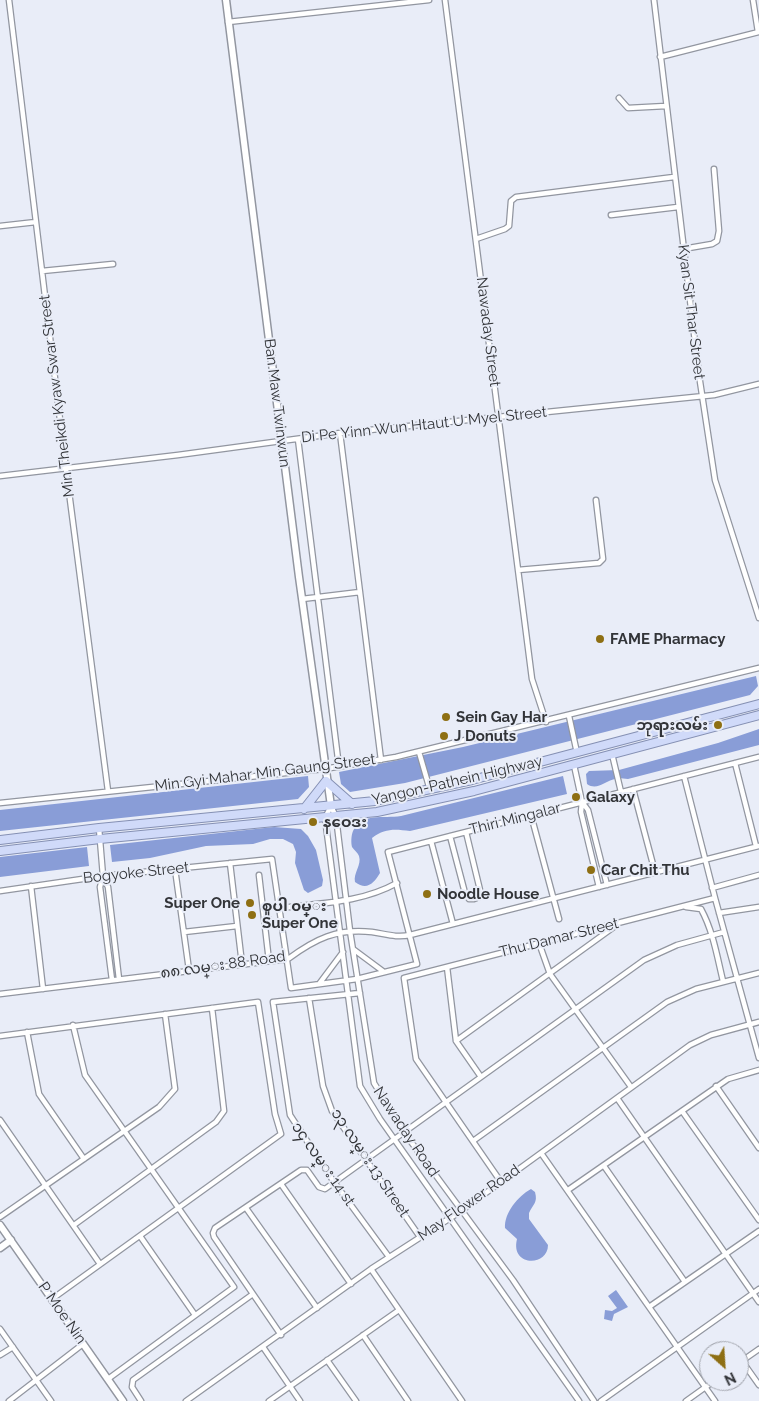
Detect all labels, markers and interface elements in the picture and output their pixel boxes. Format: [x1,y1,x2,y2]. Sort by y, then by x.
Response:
street label: Kyan Sit Thar Street [674,244,708,380]
street label: Nawaday Street [472,276,504,388]
street label: Min Theikdi Kyaw Swar Street [36,294,78,498]
street label: Ban Maw Twinwun [260,338,294,468]
street label: Di Pe Yinn Wun Htaut U Myel Street [300,403,548,447]
place label: FAME Pharmacy [610,630,725,648]
marker: FAME Pharmacy [594,633,606,645]
place label: Sein Gay Har [456,708,547,726]
marker: Sein Gay Har [440,711,452,723]
place label: ဘုရားလမ်း [636,716,708,734]
marker: ဘုရားလမ်း [712,719,724,731]
place label: J Donuts [454,727,516,745]
marker: J Donuts [438,730,450,742]
street label: Min Gyi Mahar Min Gaung Street [154,751,376,795]
street label: Yangon-Pathein Highway [370,753,544,809]
place label: Galaxy [586,788,635,806]
marker: Galaxy [570,791,582,803]
street label: Thiri Mingalar [467,799,563,839]
place label: နဝေဒး [323,813,367,831]
marker: နဝေဒး [307,816,319,828]
street label: Bogyoke Street [82,858,190,888]
place label: Car Chit Thu [601,861,689,879]
marker: Car Chit Thu [585,864,597,876]
place label: Noodle House [437,885,539,903]
marker: Noodle House [421,888,433,900]
place label: Super One [164,894,240,912]
marker: Super One [244,897,256,909]
place label: စူပါ ၀မ္း Super One [262,897,338,932]
marker: စူပါ ၀မ္း Super One [246,909,258,921]
street label: Thu Damar Street [498,914,620,962]
street label: ၈၈ လမ္း 88 Road [159,947,287,983]
street label: Nawaday Road [369,1084,443,1180]
street label: ၁၃ လမ္း 13 Street [327,1105,413,1221]
street label: ၁၄ လမ္း 14 st [287,1119,359,1209]
street label: May Flower Road [415,1161,523,1245]
street label: P Moe Nin [34,1279,90,1347]
north arrow [699,1341,749,1391]
text: N [722,1369,738,1388]

